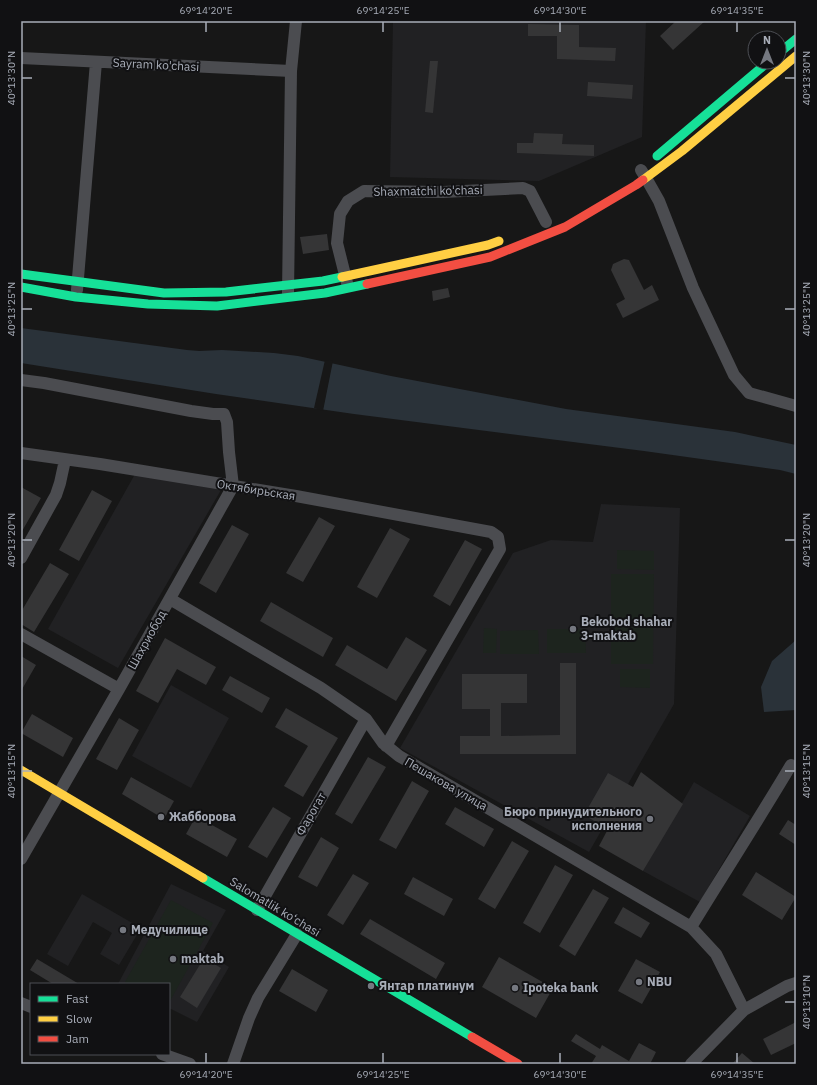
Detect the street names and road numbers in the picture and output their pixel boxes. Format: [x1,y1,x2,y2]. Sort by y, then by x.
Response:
street label: Sayram ko'chasi [112,55,200,74]
street label: Shaxmatchi ko'chasi [373,182,483,199]
street label: Октябирьская [216,476,296,503]
street label: Шахриобод [124,607,169,672]
street label: Пешакова улица [402,754,491,814]
street label: Фарогат [292,789,329,838]
street label: Salomatlik ko‘chasi [227,874,323,940]

